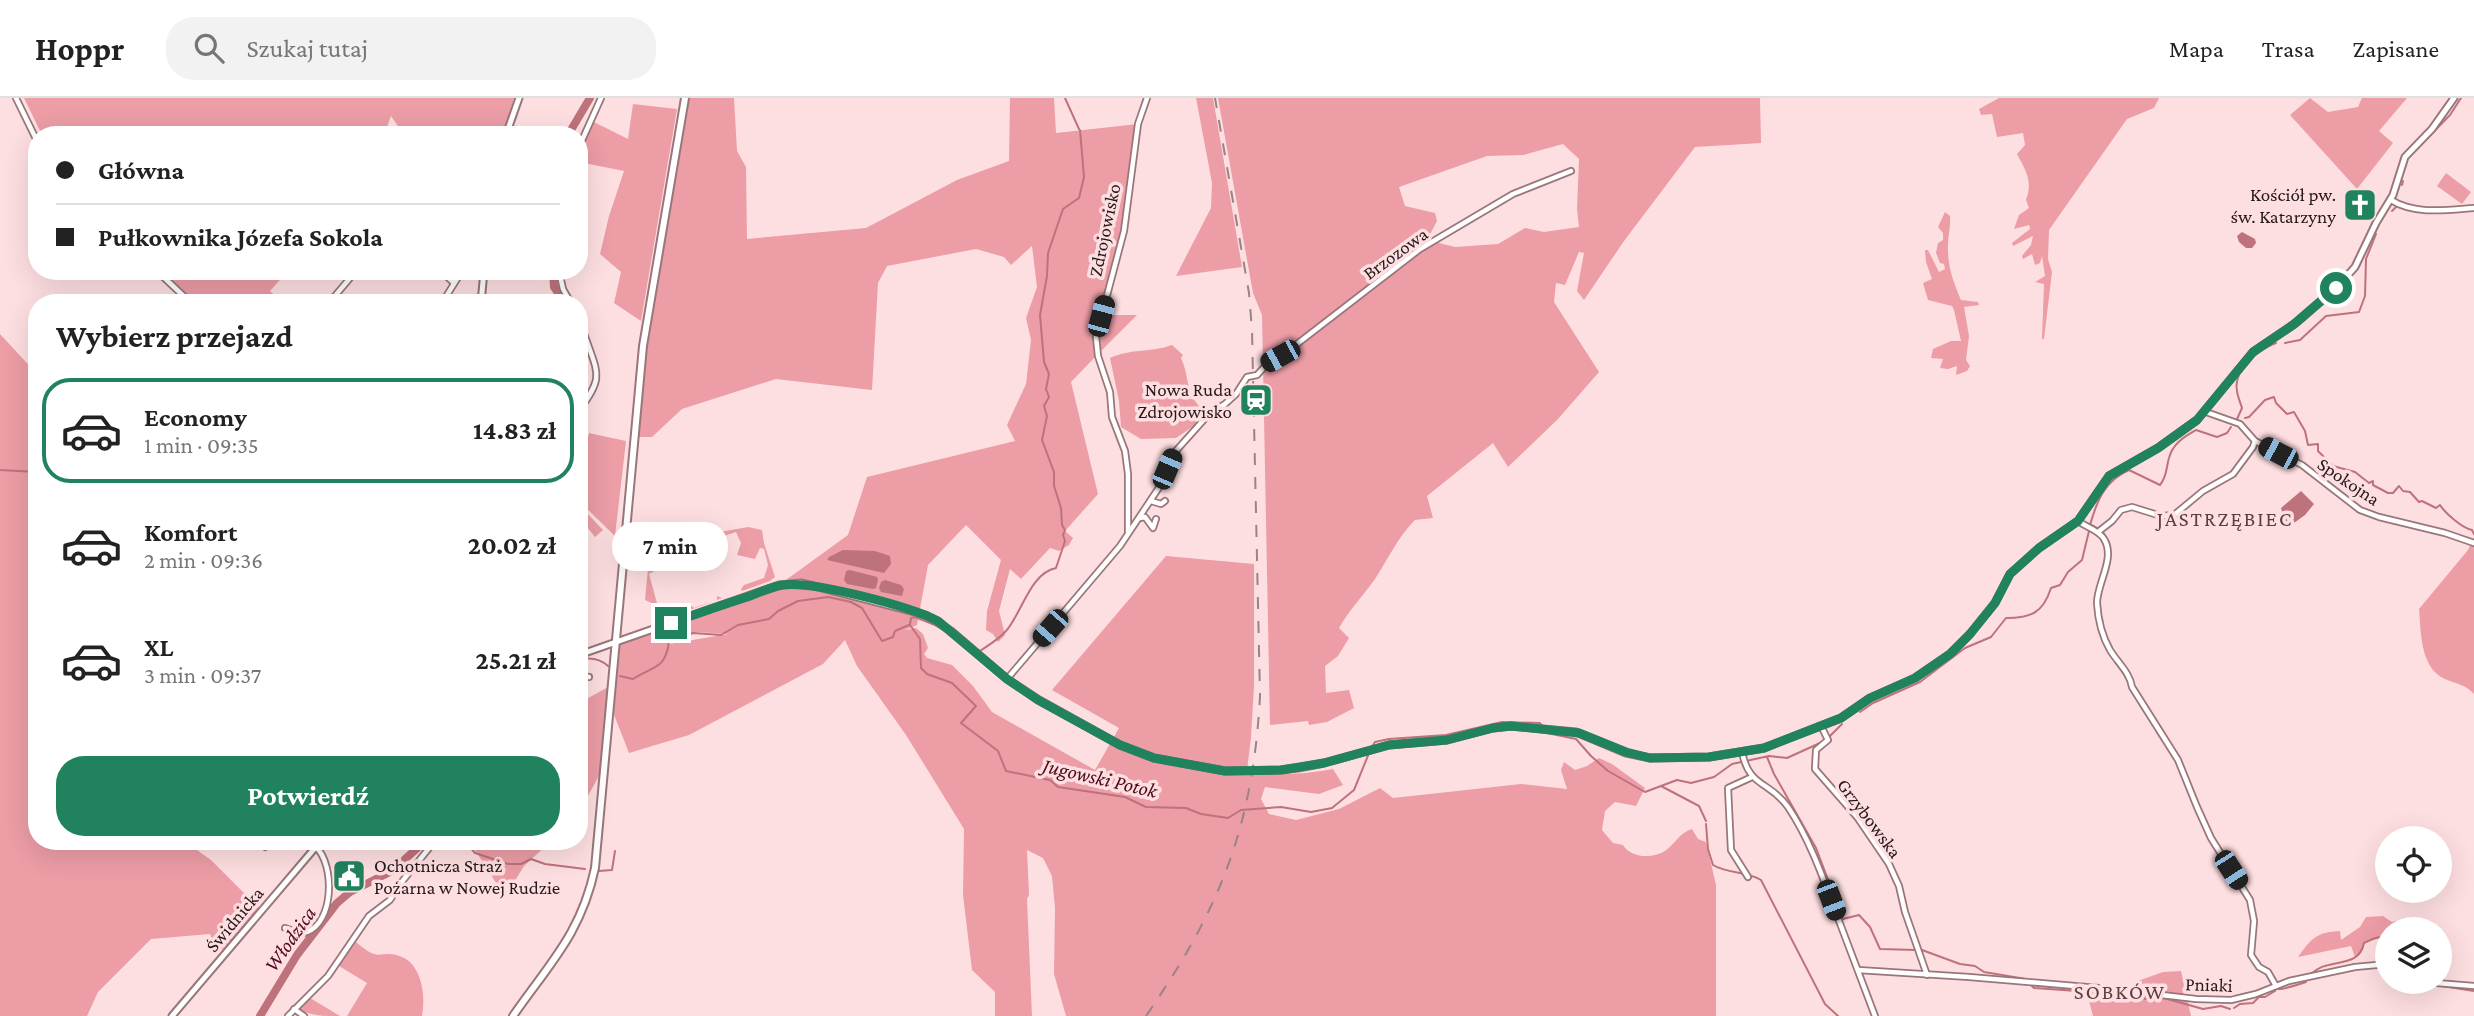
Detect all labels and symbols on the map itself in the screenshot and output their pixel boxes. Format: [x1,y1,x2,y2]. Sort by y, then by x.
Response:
street label: Zdrojowisko [1084,182,1126,279]
place label: Kościół pw. św. Katarzyny [2231,184,2336,227]
church icon: Kościół pw. św. Katarzyny [2341,186,2379,224]
street label: Brzozowa [1359,223,1432,284]
route start [2320,272,2352,304]
car [1086,293,1117,339]
car [1257,337,1304,375]
place label: Nowa Ruda Zdrojowisko [1137,379,1232,423]
station icon: Nowa Ruda Zdrojowisko [1237,381,1275,419]
car [2255,434,2302,472]
car [1150,446,1185,492]
street label: Spokojna [2313,453,2384,511]
district label: JASTRZĘBIEC [2155,507,2293,531]
callout: 7 min [613,522,729,570]
car [1029,605,1072,651]
route end [655,607,687,639]
water label: Jugowski Potok [1036,752,1161,803]
street label: Grzybowska [1833,775,1906,862]
car [2211,847,2252,893]
place label: Ochotnicza Straż Pożarna w Nowej Rudzie [374,855,560,899]
public building icon: Ochotnicza Straż Pożarna w Nowej Rudzie [330,857,368,895]
car [1814,877,1849,923]
street label: Świdnicka [201,882,268,956]
water label: Włodzica [259,902,321,976]
street label: Pniaki [2185,973,2233,996]
district label: SOBKÓW [2074,980,2166,1004]

